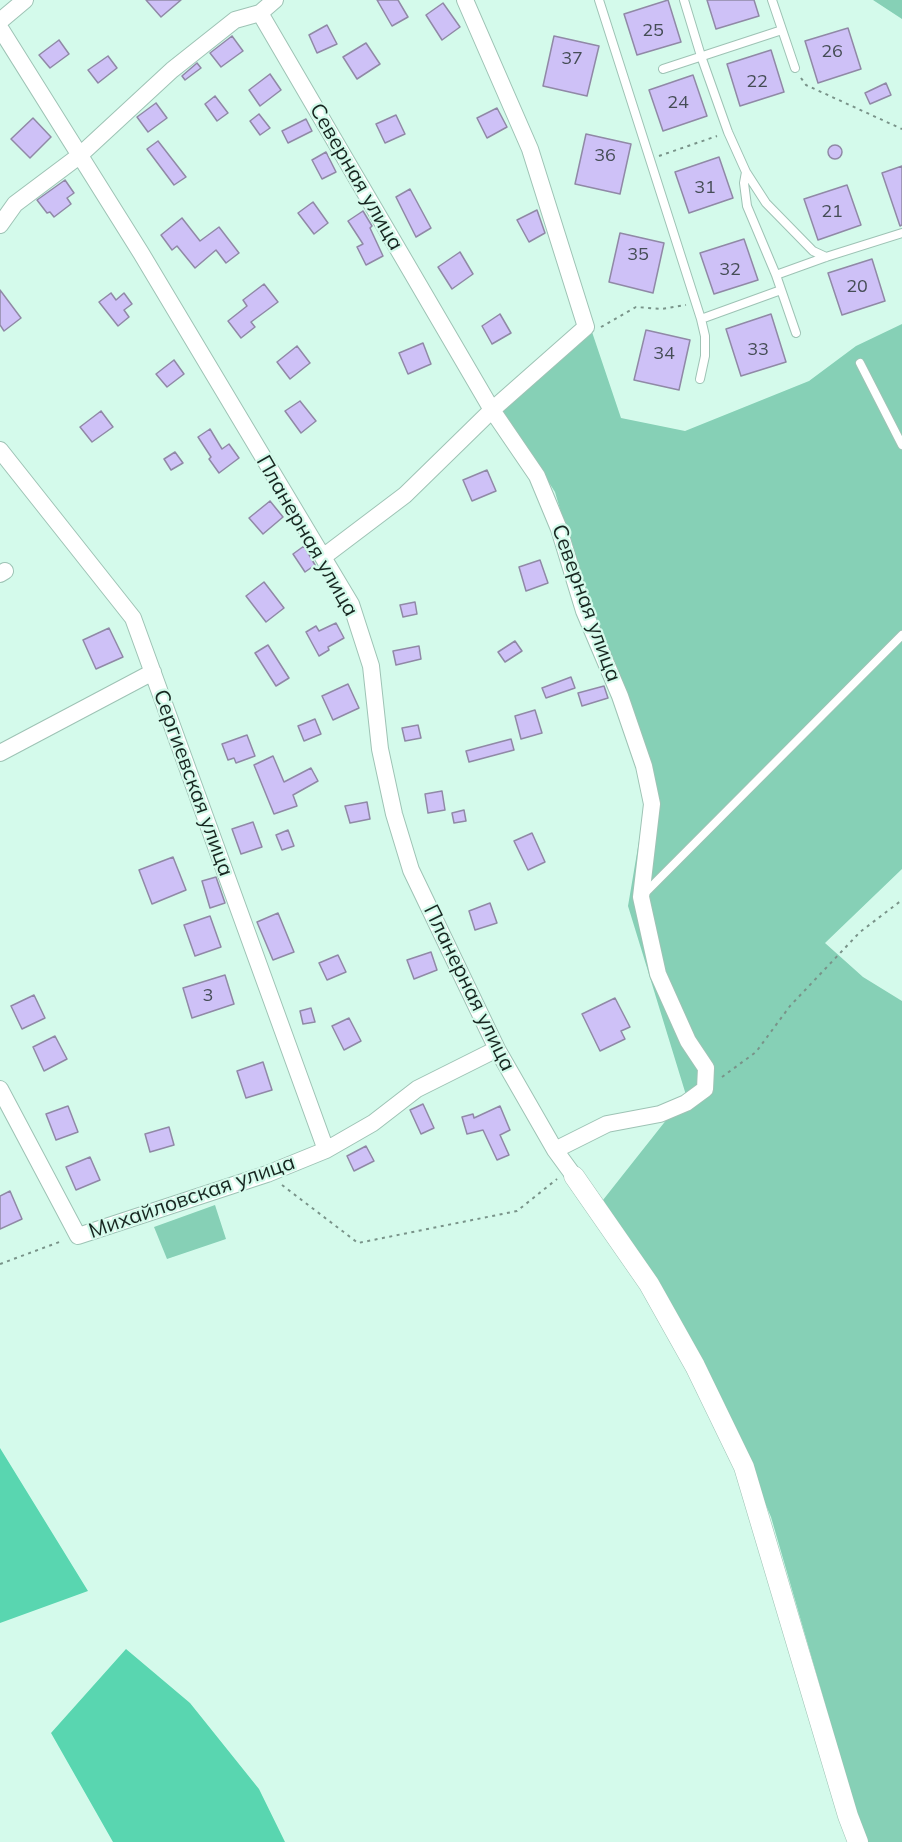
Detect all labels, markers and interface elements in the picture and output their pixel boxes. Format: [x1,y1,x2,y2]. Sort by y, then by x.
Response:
house number: 25 [642,20,664,42]
house number: 26 [821,41,843,63]
house number: 37 [561,48,583,70]
house number: 22 [746,71,768,93]
house number: 24 [667,92,689,114]
street label: Северная улица [304,99,408,255]
house number: 36 [594,145,616,167]
house number: 31 [694,177,716,199]
house number: 21 [821,201,843,223]
house number: 35 [627,244,649,266]
house number: 32 [719,259,741,281]
house number: 20 [846,276,868,298]
house number: 33 [747,339,769,361]
house number: 34 [653,343,675,365]
street label: Планерная улица [251,451,363,621]
street label: Северная улица [546,521,626,685]
street label: Сергиевская улица [148,686,238,880]
street label: Планерная улица [418,901,520,1075]
house number: 3 [203,985,213,1007]
street label: Михайловская улица [86,1150,298,1244]

